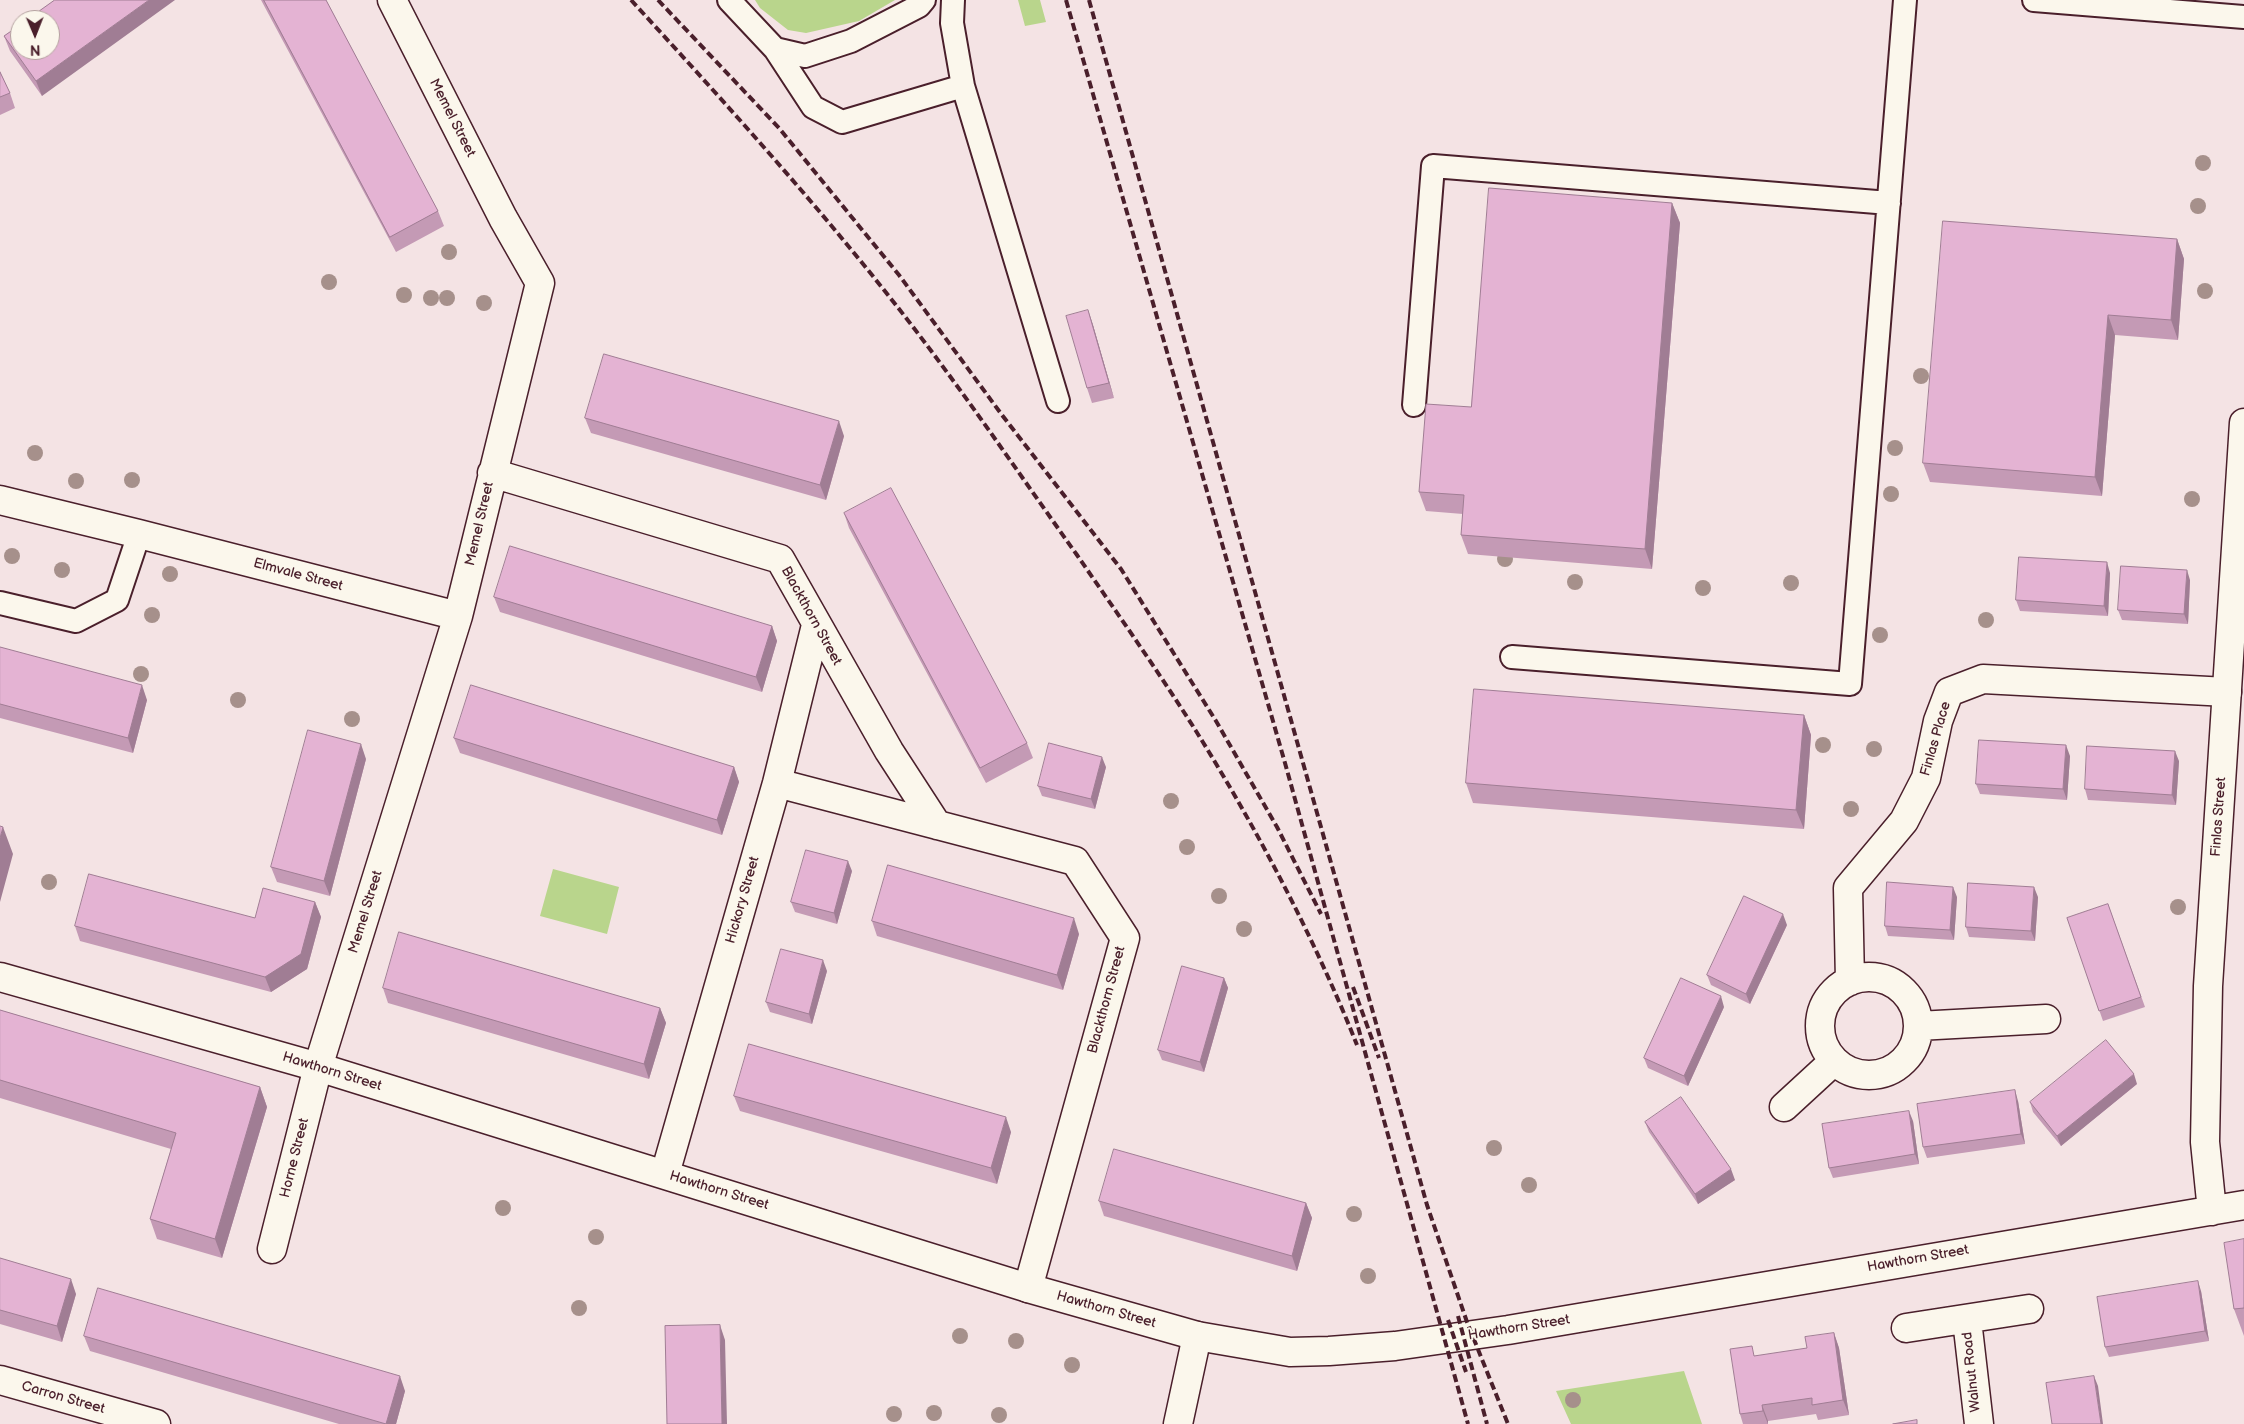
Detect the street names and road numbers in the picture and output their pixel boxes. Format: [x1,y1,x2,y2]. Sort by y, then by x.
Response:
street label: Memel Street [425,76,479,160]
street label: Memel Street [462,480,498,568]
street label: Elmvale Street [251,555,345,595]
street label: Blackthorn Street [777,564,845,668]
street label: Finlas Place [1917,700,1955,778]
street label: Finlas Street [2208,777,2230,857]
street label: Hickory Street [723,855,763,945]
street label: Memel Street [345,869,387,955]
street label: Blackthorn Street [1085,944,1129,1056]
street label: Hawthorn Street [280,1049,384,1095]
street label: Horne Street [277,1116,313,1200]
street label: Hawthorn Street [667,1168,771,1214]
street label: Hawthorn Street [1866,1242,1970,1276]
street label: Hawthorn Street [1054,1288,1158,1332]
street label: Hawthorn Street [1467,1312,1571,1344]
street label: Walnut Road [1959,1331,1985,1413]
street label: Carron Street [19,1378,107,1418]

